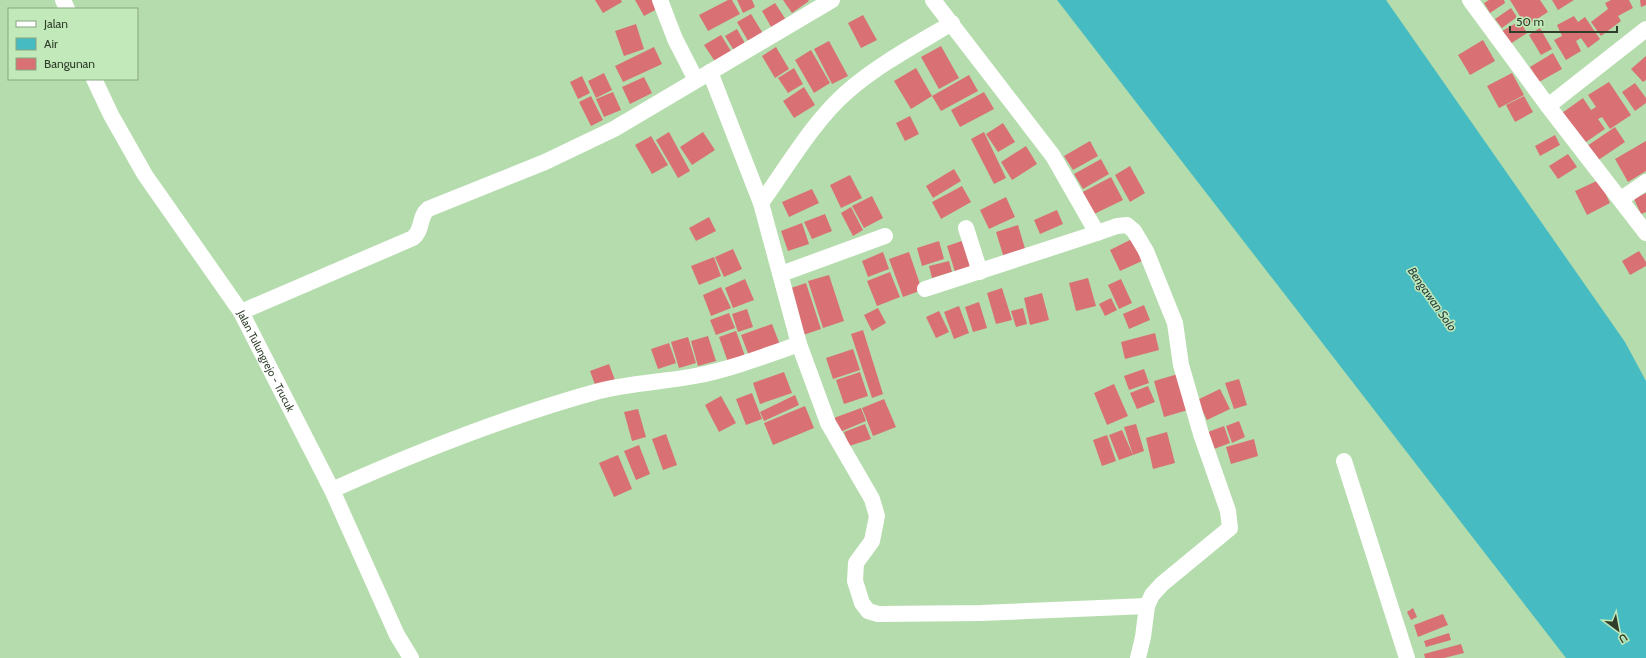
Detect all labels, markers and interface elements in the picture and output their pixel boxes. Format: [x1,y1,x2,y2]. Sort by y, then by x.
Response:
legend [8,8,138,80]
scale bar [1510,8,1617,34]
text: 50 m [1516,14,1544,29]
text: Jalan [43,16,68,31]
text: Air [44,36,58,51]
text: Bangunan [44,56,95,71]
water label: Bengawan Solo [1405,264,1460,334]
street label: Jalan Tulungrejo - Trucuk [234,307,298,414]
north arrow [1598,610,1638,650]
text: U [1616,630,1630,647]

